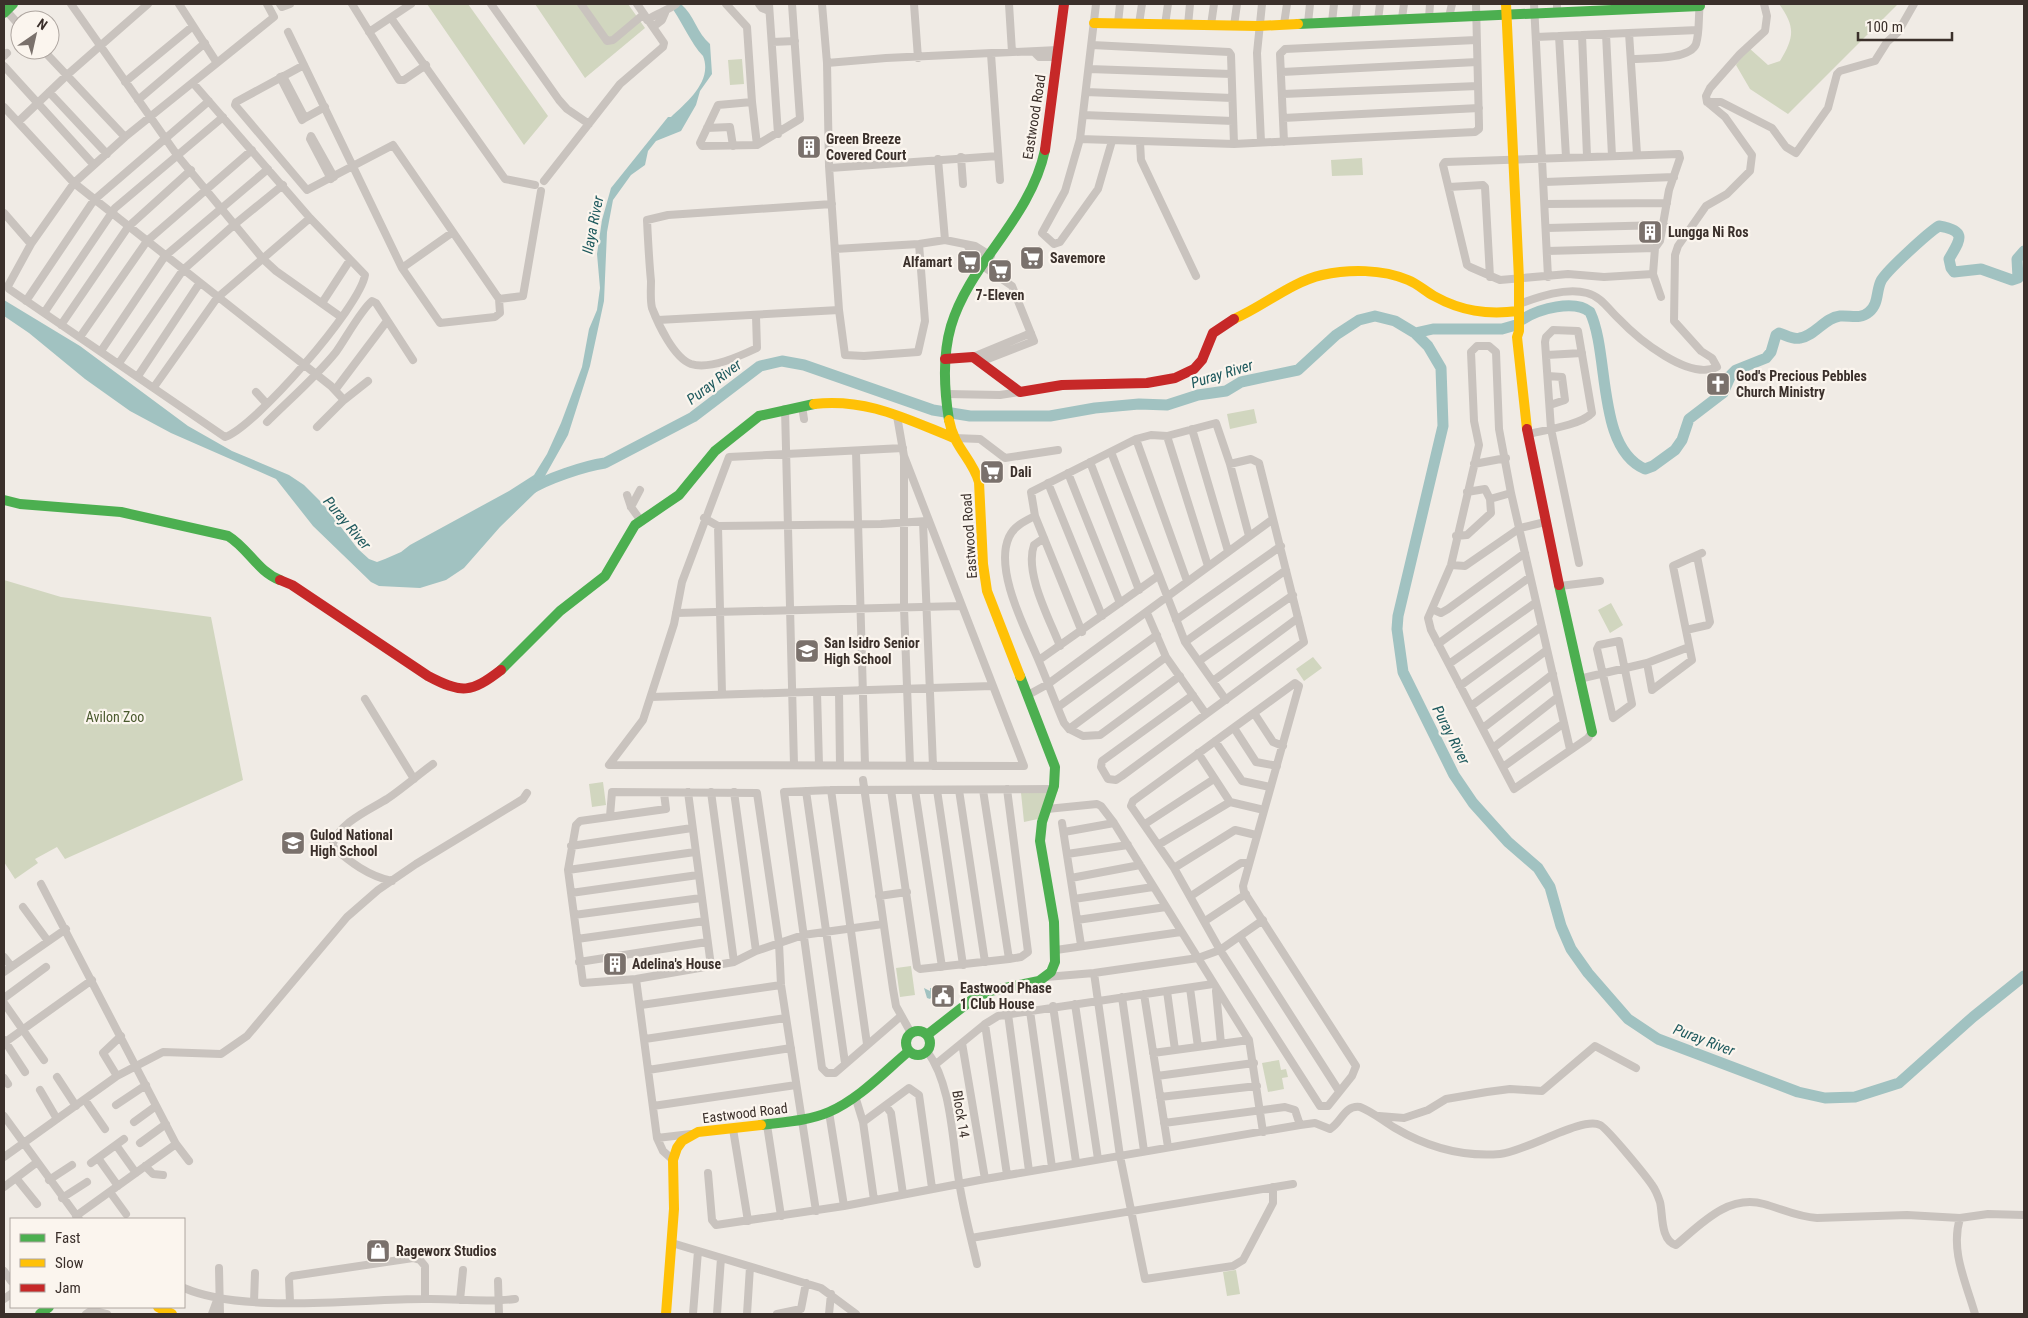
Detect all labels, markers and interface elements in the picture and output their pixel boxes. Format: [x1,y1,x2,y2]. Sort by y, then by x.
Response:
north arrow [10,10,60,60]
scale bar [1858,10,1952,42]
text: N [34,15,50,33]
text: 100 m [1866,18,1903,36]
street label: Eastwood Road [1019,73,1049,161]
place label: Green Breeze Covered Court [826,131,906,163]
building icon: Green Breeze Covered Court [796,134,822,160]
water label: Ilaya River [579,194,608,255]
building icon: Lungga Ni Ros [1637,219,1663,245]
place label: Lungga Ni Ros [1668,224,1749,240]
supermarket icon: Savemore [1019,245,1045,271]
supermarket icon: Alfamart [956,249,982,275]
place label: Savemore [1050,250,1106,266]
place label: Alfamart [903,254,952,270]
supermarket icon: 7-Eleven [987,258,1013,284]
place label: 7-Eleven [976,287,1025,303]
water label: Puray River [683,355,745,408]
water label: Puray River [1189,356,1256,392]
place label: God's Precious Pebbles Church Ministry [1736,368,1867,400]
church icon: God's Precious Pebbles Church Ministry [1705,371,1731,397]
supermarket icon: Dali [979,459,1005,485]
place label: Dali [1010,464,1032,480]
water label: Puray River [320,493,375,554]
street label: Eastwood Road [958,493,980,579]
place label: San Isidro Senior High School [824,635,920,667]
school or university icon: San Isidro Senior High School [794,638,820,664]
water label: Puray River [1428,702,1474,768]
park label: Avilon Zoo [86,709,144,725]
place label: Gulod National High School [310,827,393,859]
school or university icon: Gulod National High School [280,830,306,856]
building icon: Adelina's House [602,951,628,977]
place label: Adelina's House [632,956,721,972]
place label: Eastwood Phase 1 Club House [960,980,1052,1012]
public building icon: Eastwood Phase 1 Club House [930,983,956,1009]
water label: Puray River [1671,1020,1738,1060]
street label: Block 14 [949,1089,973,1139]
street label: Eastwood Road [702,1100,788,1126]
legend [10,1218,185,1308]
text: Fast [55,1229,80,1247]
shop icon: Rageworx Studios [365,1238,391,1264]
place label: Rageworx Studios [396,1243,497,1259]
text: Slow [55,1254,84,1272]
text: Jam [55,1279,81,1297]

